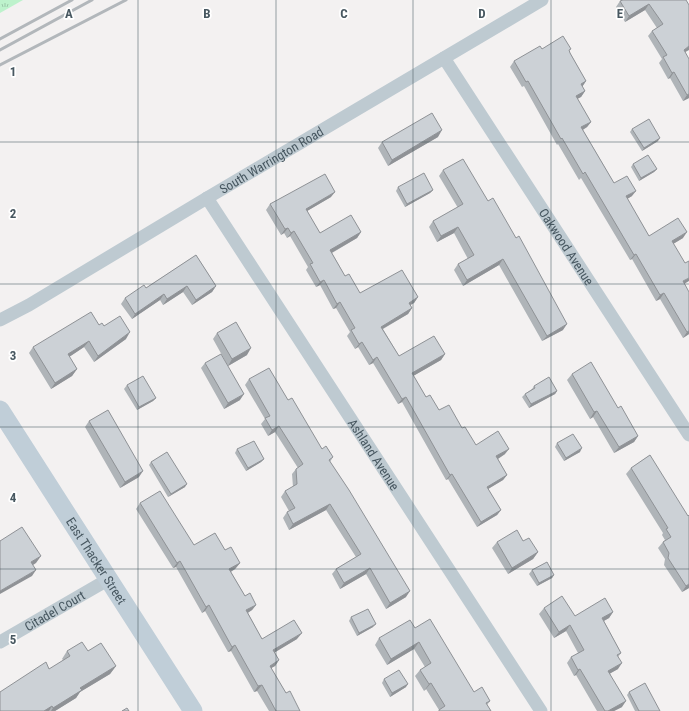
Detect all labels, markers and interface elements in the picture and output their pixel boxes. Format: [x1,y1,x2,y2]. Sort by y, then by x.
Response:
text: A [65,6,73,21]
text: B [203,6,211,21]
text: C [340,6,348,21]
text: D [478,6,486,21]
text: E [617,6,624,21]
text: 1 [10,64,16,79]
street label: South Warrington Road [217,124,326,197]
text: 2 [10,206,17,221]
street label: Oakwood Avenue [536,206,597,288]
text: 3 [10,348,16,363]
street label: Ashland Avenue [345,416,402,493]
text: 4 [10,490,17,505]
street label: East Thacker Street [63,515,130,607]
street label: Citadel Court [22,588,88,634]
text: 5 [10,632,17,647]

